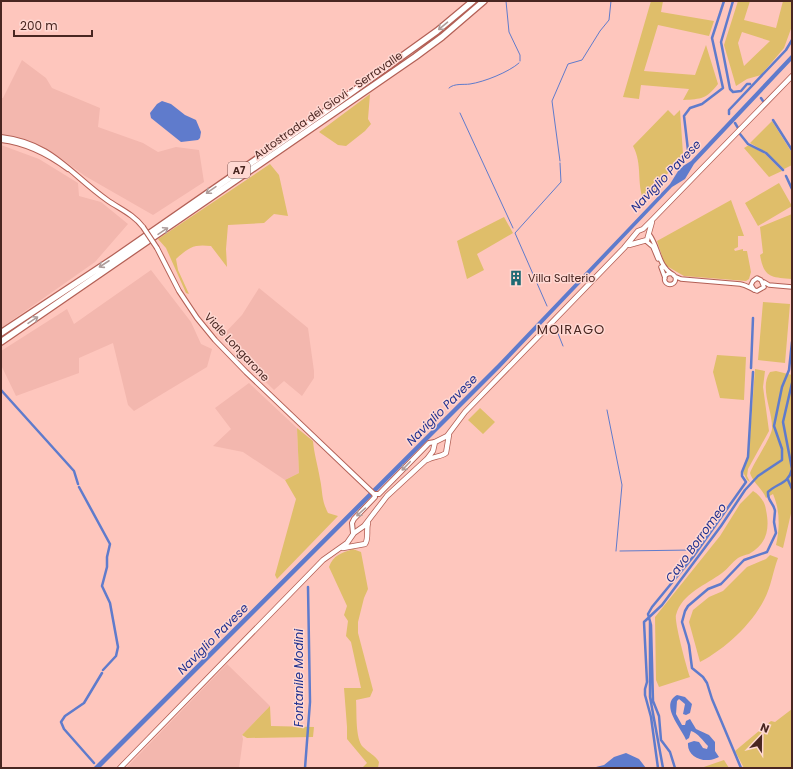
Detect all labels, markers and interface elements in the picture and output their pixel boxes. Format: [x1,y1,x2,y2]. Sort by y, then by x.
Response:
scale bar [14,12,92,38]
text: 200 m [20,17,58,34]
one-way arrow [438,22,449,31]
street label: Autostrada dei Giovi - Serravalle [250,47,406,163]
water label: Naviglio Pavese [627,135,705,216]
road number: A7 [228,162,250,178]
one-way arrow [206,186,217,194]
one-way arrow [158,227,169,235]
one-way arrow [99,260,110,268]
building icon: Villa Salterio [507,269,525,287]
place label: Villa Salterio [528,270,595,286]
street label: Viale Longarone [201,309,273,385]
one-way arrow [27,316,38,324]
district label: MOIRAGO [537,320,605,339]
water label: Naviglio Pavese [402,370,481,449]
one-way arrow [401,461,411,471]
water label: Cavo Borromeo [661,499,730,586]
one-way arrow [355,508,366,517]
water label: Naviglio Pavese [173,599,252,678]
water label: Fontanile Modini [290,628,307,727]
north arrow [741,717,781,757]
text: N [758,719,772,737]

